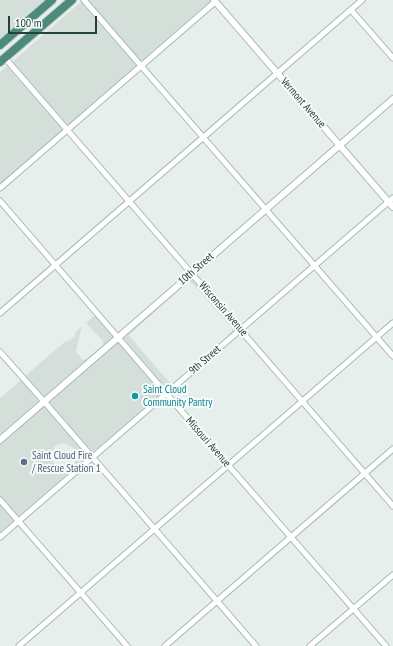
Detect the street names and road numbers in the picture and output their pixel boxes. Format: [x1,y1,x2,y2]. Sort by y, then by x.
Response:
street label: Vermont Avenue [278,75,328,131]
street label: 10th Street [175,250,217,288]
street label: Wisconsin Avenue [196,279,250,339]
street label: 9th Street [186,343,224,377]
street label: Missouri Avenue [183,414,233,470]

